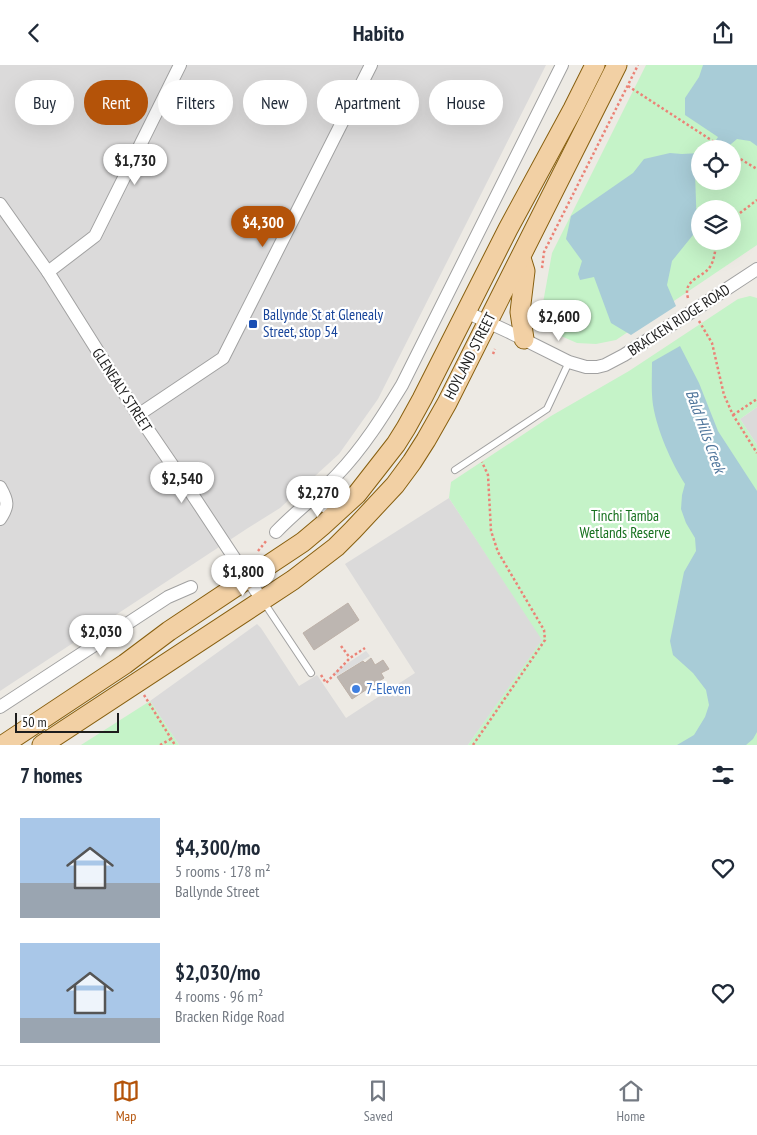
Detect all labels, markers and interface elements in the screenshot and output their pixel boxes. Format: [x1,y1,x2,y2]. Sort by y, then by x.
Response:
icon: back [20,19,48,47]
text: Habito [353,19,404,47]
icon: share [709,19,737,47]
chip: Buy [15,80,74,125]
chip: Rent [84,80,148,125]
chip: Filters [158,80,233,125]
chip: New [243,80,307,125]
chip: Apartment [317,80,419,125]
chip: House [429,80,503,125]
map controls [691,140,741,250]
button: locate [691,140,741,190]
pin: $1,730 [94,143,176,186]
text: $1,730 [114,150,156,170]
button: layers [691,200,741,250]
pin: $4,300 [222,205,304,248]
text: $4,300 [242,212,284,232]
street label: BRACKEN RIDGE ROAD [624,279,733,360]
pin: $2,600 [518,299,600,342]
place label: Ballynde St at Glenealy Street, stop 54 [263,305,384,341]
text: $2,600 [538,306,580,326]
street label: HOYLAND STREET [440,309,500,402]
marker: Ballynde St at Glenealy Street, stop 54 [247,318,259,330]
street label: GLENEALY STREET [88,344,157,435]
water label: Bald Hills Creek [682,387,731,477]
pin: $2,540 [141,461,223,504]
text: $2,540 [161,468,203,488]
pin: $2,270 [277,475,359,518]
text: $2,270 [297,482,339,502]
park label: Tinchi Tamba Wetlands Reserve [580,506,670,542]
pin: $1,800 [202,555,284,597]
text: $1,800 [222,561,264,581]
pin: $2,030 [60,615,142,657]
text: $2,030 [80,621,122,641]
place label: 7-Eleven [366,679,411,698]
marker: 7-Eleven [350,683,362,695]
scale bar [15,710,119,733]
text: 50 m [22,713,47,731]
icon: filters [709,761,737,789]
text: 7 homes [20,762,82,789]
text: $4,300/mo [175,834,260,861]
icon: home [60,838,120,898]
icon: heart [709,854,737,882]
text: 5 rooms · 178 m² [175,861,271,881]
text: Ballynde Street [175,881,259,901]
text: $2,030/mo [175,959,260,986]
icon: home [60,963,120,1023]
icon: heart [709,979,737,1007]
text: 4 rooms · 96 m² [175,986,263,1006]
text: Bracken Ridge Road [175,1006,284,1026]
tab: Map [112,1077,140,1125]
tab: Saved [364,1077,393,1125]
tab: Home [617,1077,645,1125]

